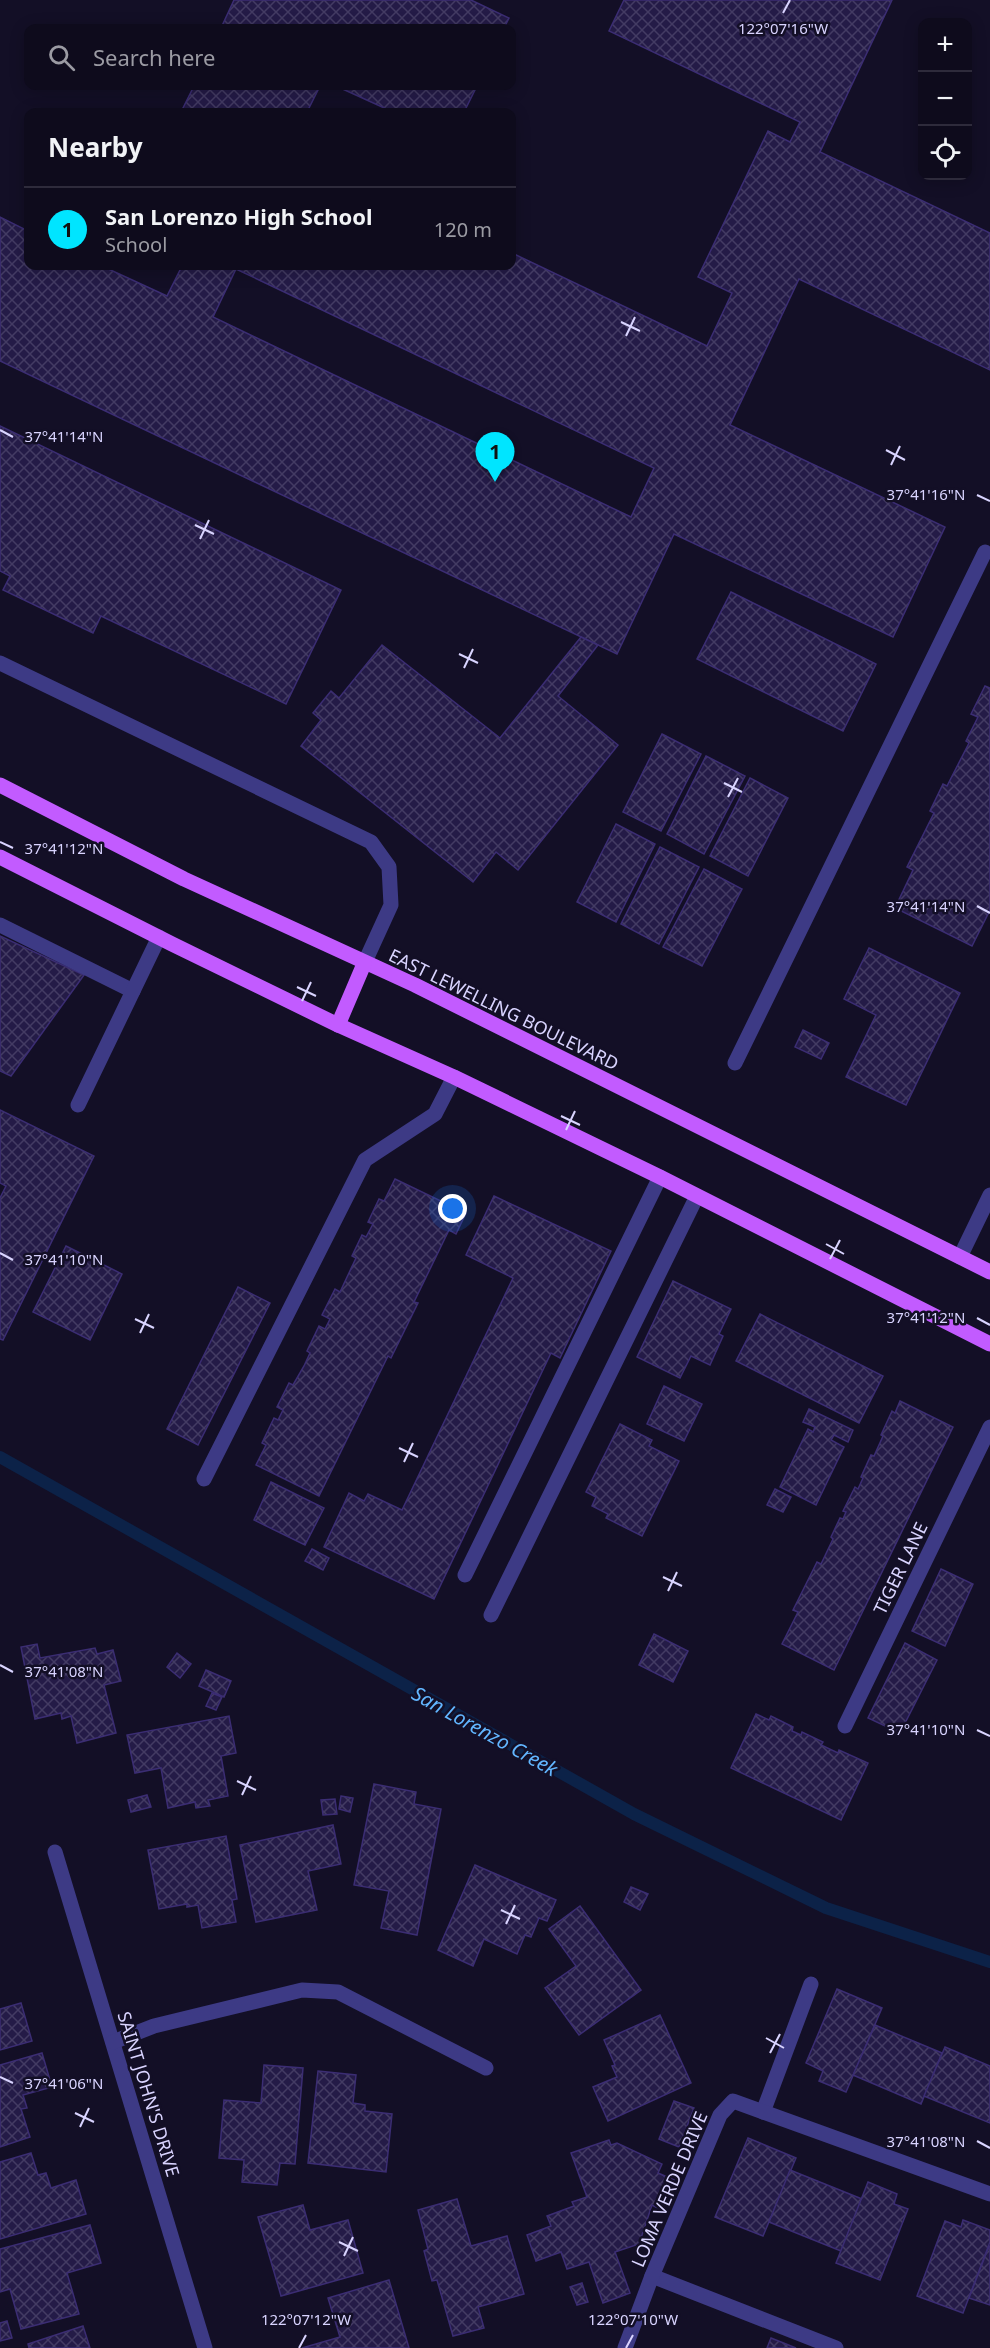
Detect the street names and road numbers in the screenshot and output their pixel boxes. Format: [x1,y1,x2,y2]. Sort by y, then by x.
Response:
street label: EAST LEWELLING BOULEVARD [385,943,623,1075]
street label: TIGER LANE [867,1518,933,1618]
street label: SAINT JOHN'S DRIVE [112,2008,186,2180]
street label: LOMA VERDE DRIVE [625,2108,713,2270]

